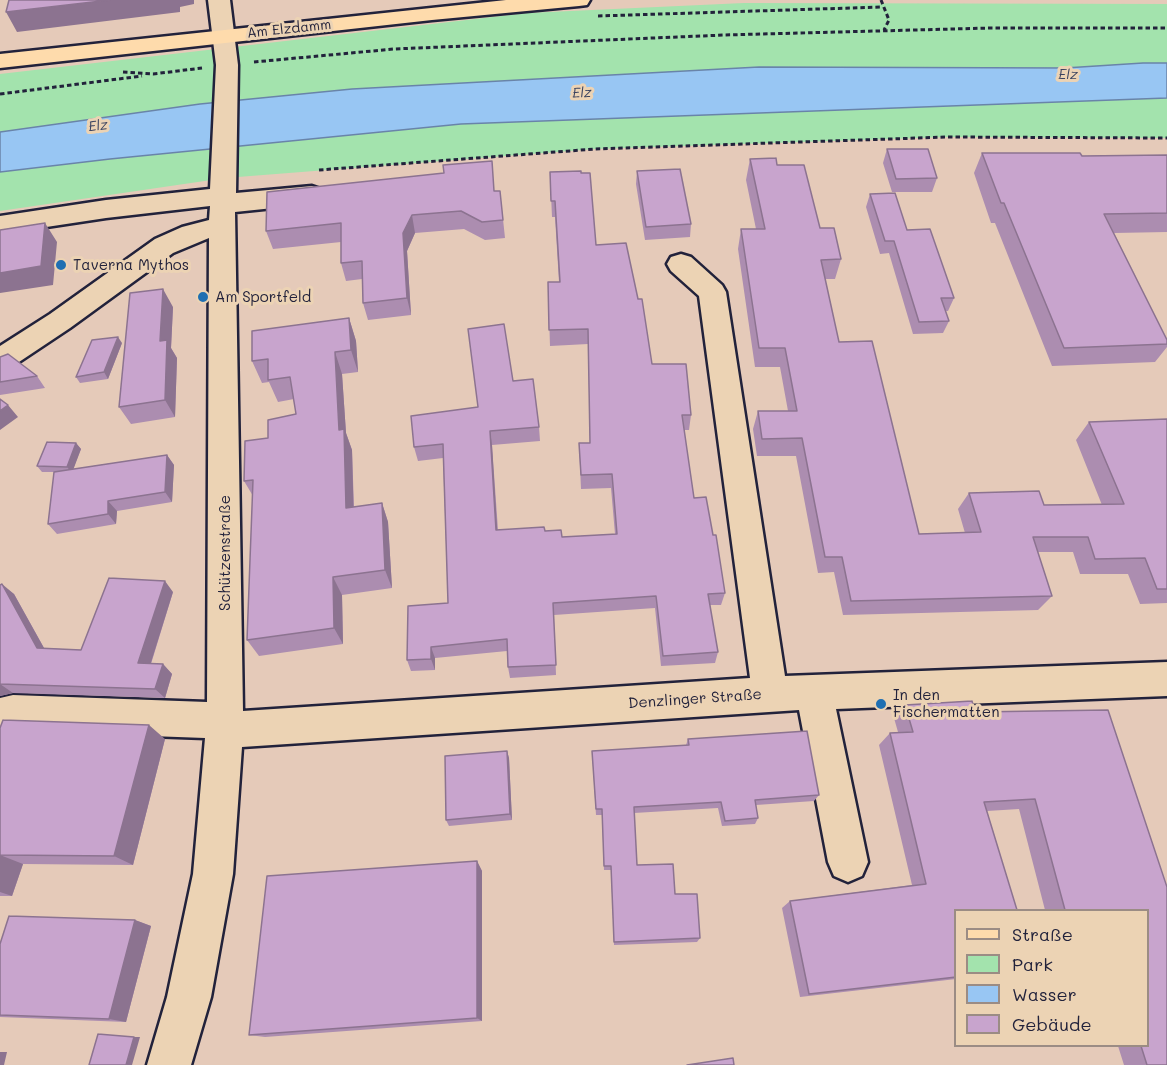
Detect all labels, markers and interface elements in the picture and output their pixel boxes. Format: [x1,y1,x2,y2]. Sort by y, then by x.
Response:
street label: Am Elzdamm [246,16,332,42]
water label: Elz [1058,67,1078,83]
water label: Elz [572,84,592,102]
water label: Elz [87,116,109,136]
place label: Taverna Mythos [73,256,189,274]
marker: Taverna Mythos [54,258,68,272]
place label: Am Sportfeld [215,288,311,306]
marker: Am Sportfeld [196,290,210,304]
street label: Schützenstraße [216,495,234,611]
street label: Denzlinger Straße [628,685,762,713]
place label: In den Fischermatten [893,686,999,721]
marker: In den Fischermatten [874,697,888,711]
legend [954,909,1149,1047]
text: Straße [1012,922,1073,946]
text: Park [1012,952,1053,976]
text: Wasser [1012,982,1077,1006]
text: Gebäude [1012,1012,1092,1036]

